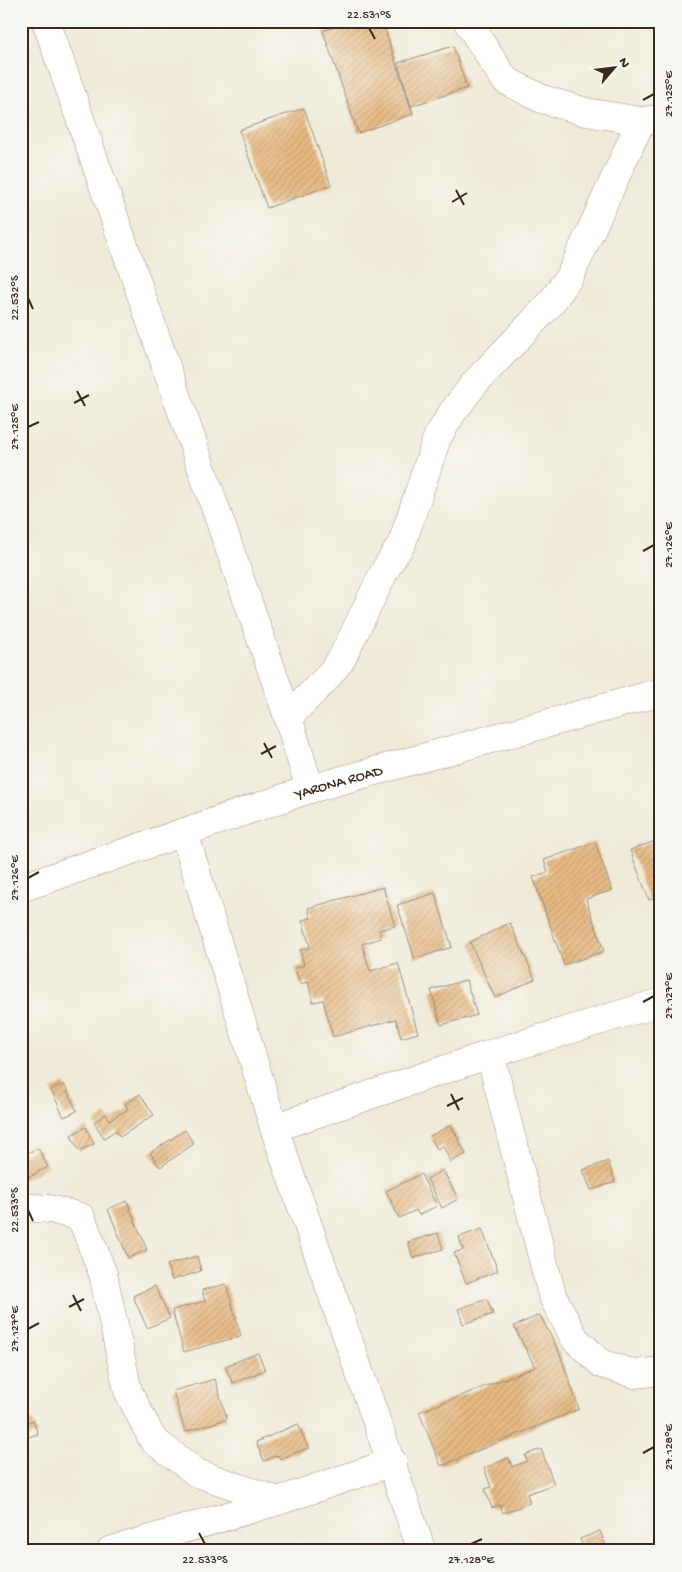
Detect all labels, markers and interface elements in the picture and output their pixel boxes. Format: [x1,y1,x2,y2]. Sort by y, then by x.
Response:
text: 22.531°S [347,9,391,23]
north arrow [590,42,640,92]
text: N [614,55,633,71]
text: 27.125°E [663,71,677,117]
text: 22.532°S [9,275,23,320]
text: 27.125°E [9,404,23,450]
text: 27.126°E [663,522,677,568]
street label: YARONA ROAD [291,762,385,805]
text: 27.126°E [9,855,23,901]
text: 27.127°E [663,973,677,1019]
text: 22.533°S [9,1187,23,1233]
text: 27.127°E [9,1306,23,1352]
text: 27.128°E [663,1423,677,1470]
text: 22.533°S [182,1554,228,1568]
text: 27.128°E [448,1554,495,1568]

